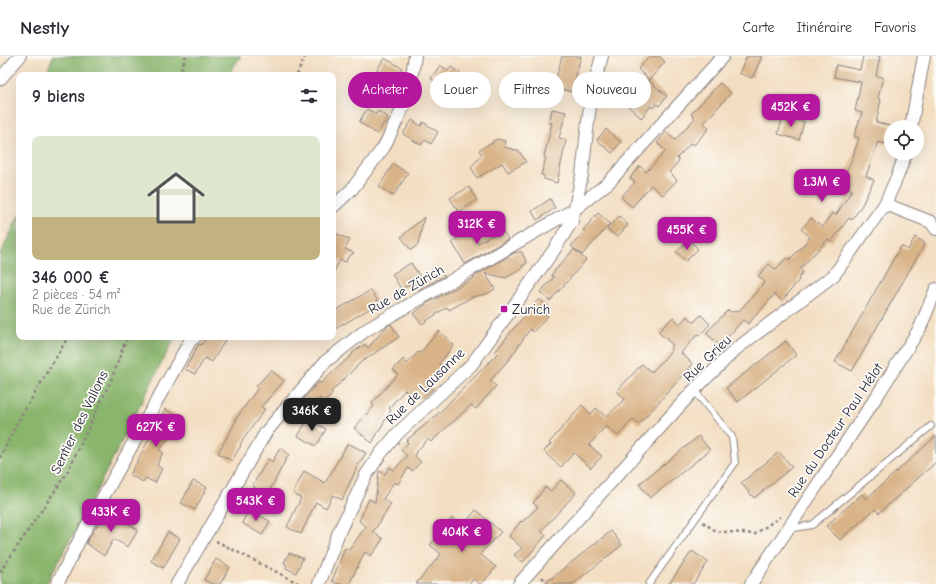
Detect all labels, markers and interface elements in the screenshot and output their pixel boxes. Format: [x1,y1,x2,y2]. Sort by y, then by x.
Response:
text: Nestly [20,17,69,39]
text: Carte [743,19,775,36]
text: Itinéraire [797,19,852,36]
text: Favoris [874,19,916,36]
chip: Acheter [348,72,422,108]
chip: Louer [430,72,491,108]
chip: Filtres [499,72,564,108]
chip: Nouveau [572,72,651,108]
icon: filters [298,85,320,107]
text: 9 biens [32,87,85,106]
pin: 452K € [758,94,824,128]
text: 452K € [771,99,811,114]
map controls [884,120,924,160]
button: locate [884,120,924,160]
icon: home [140,162,212,234]
pin: 1.3M € [789,169,855,203]
text: 1.3M € [803,174,841,189]
pin: 312K € [444,211,510,245]
text: 312K € [458,216,496,231]
pin: 455K € [654,217,720,251]
text: 455K € [667,222,707,237]
street label: Rue de Zürich [365,261,447,318]
text: 346 000 € [32,268,110,287]
text: 2 pièces · 54 m² [32,287,120,302]
place label: Zurich [512,301,550,318]
text: Rue de Zürich [32,302,111,317]
marker: Zurich [499,304,509,314]
street label: Rue Grieu [680,331,735,385]
street label: Rue de Lausanne [382,344,468,428]
street label: Rue du Docteur Paul Hélot [784,359,887,501]
street label: Sentier des Vallons [47,368,112,477]
pin: 346K € [279,398,345,432]
text: 346K € [292,403,332,418]
pin: 627K € [123,414,189,448]
text: 627K € [136,419,176,434]
pin: 543K € [223,488,289,522]
text: 543K € [236,493,276,508]
pin: 433K € [78,499,144,533]
text: 433K € [91,504,131,519]
pin: 404K € [429,519,495,553]
text: 404K € [442,524,482,539]

